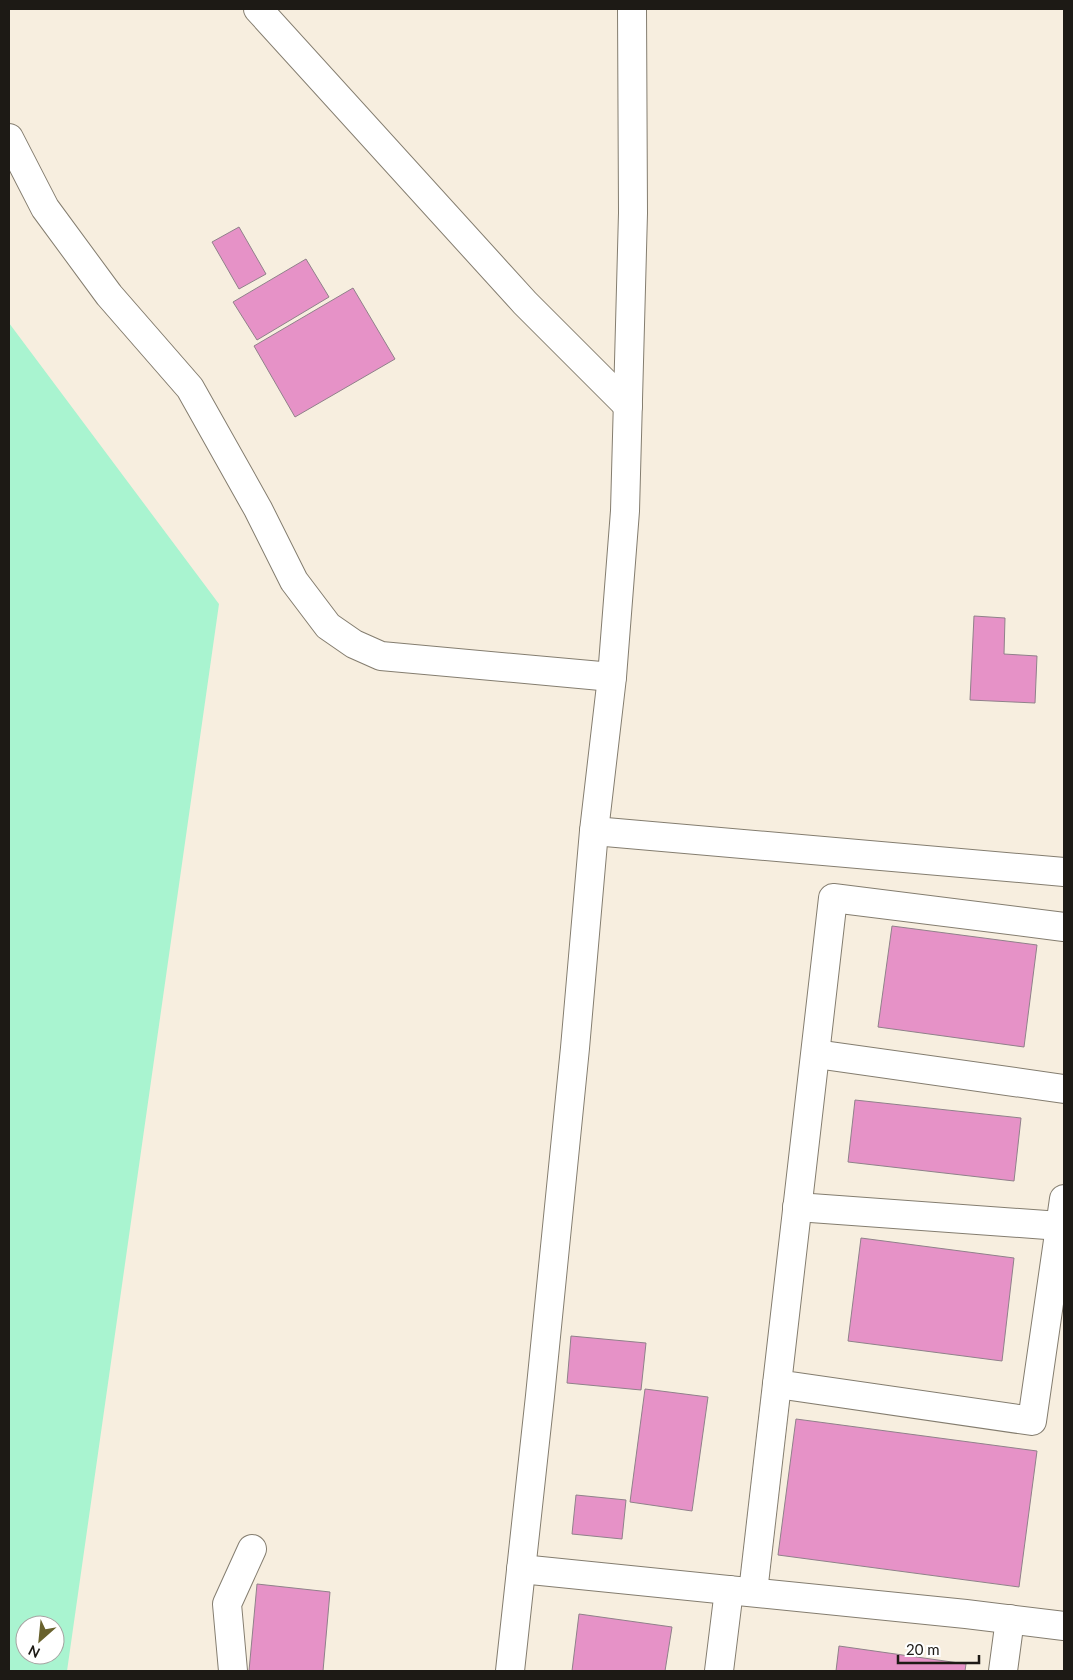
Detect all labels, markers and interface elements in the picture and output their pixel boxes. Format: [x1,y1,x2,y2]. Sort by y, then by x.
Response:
north arrow [15,1615,65,1665]
scale bar [898,1632,979,1664]
text: 20 m [906,1640,940,1658]
text: N [25,1642,43,1662]

